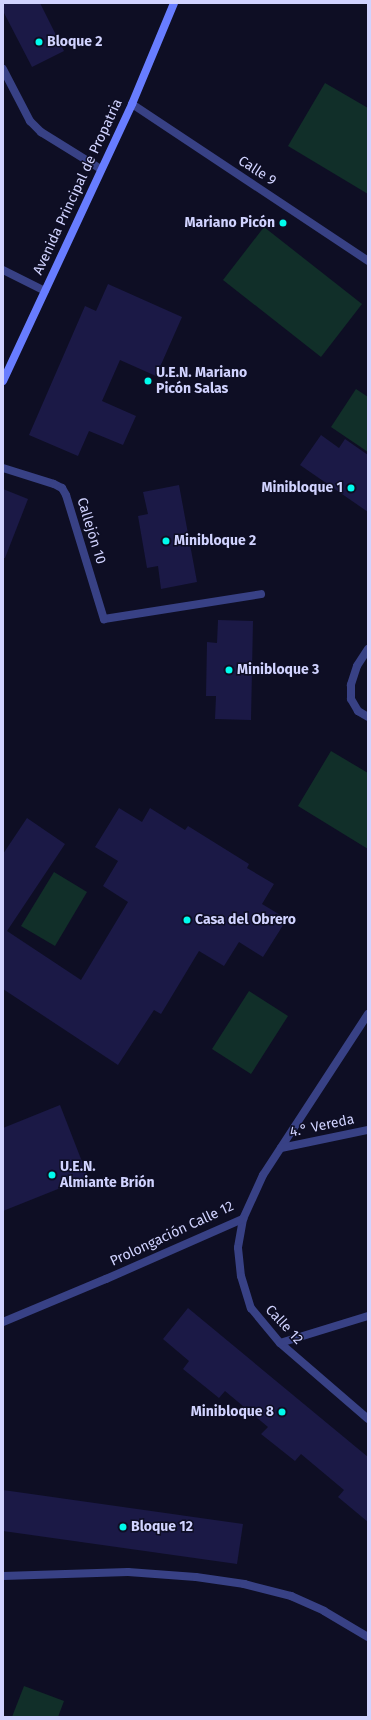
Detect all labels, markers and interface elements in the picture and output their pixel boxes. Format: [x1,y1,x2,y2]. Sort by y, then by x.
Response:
place label: Bloque 2 [47,34,103,50]
marker: Bloque 2 [34,37,44,47]
street label: Avenida Principal de Propatria [30,96,126,278]
street label: Calle 9 [235,153,279,189]
place label: Mariano Picón [184,215,275,231]
marker: Mariano Picón [278,218,288,228]
place label: U.E.N. Mariano Picón Salas [156,365,247,398]
marker: U.E.N. Mariano Picón Salas [143,376,153,386]
place label: Minibloque 1 [261,480,343,496]
marker: Minibloque 1 [346,483,356,493]
street label: Callejón 10 [73,496,109,566]
place label: Minibloque 2 [174,533,256,549]
marker: Minibloque 2 [161,536,171,546]
place label: Minibloque 3 [237,662,319,678]
marker: Minibloque 3 [224,665,234,675]
place label: Casa del Obrero [195,912,296,928]
marker: Casa del Obrero [182,915,192,925]
street label: 4.° Vereda [288,1111,356,1141]
place label: U.E.N. Almiante Brión [60,1159,155,1192]
marker: U.E.N. Almiante Brión [47,1170,57,1180]
street label: Prolongación Calle 12 [108,1198,236,1270]
street label: Calle 12 [262,1302,306,1348]
place label: Minibloque 8 [191,1404,274,1420]
marker: Minibloque 8 [277,1407,287,1417]
place label: Bloque 12 [131,1519,193,1535]
marker: Bloque 12 [118,1522,128,1532]

